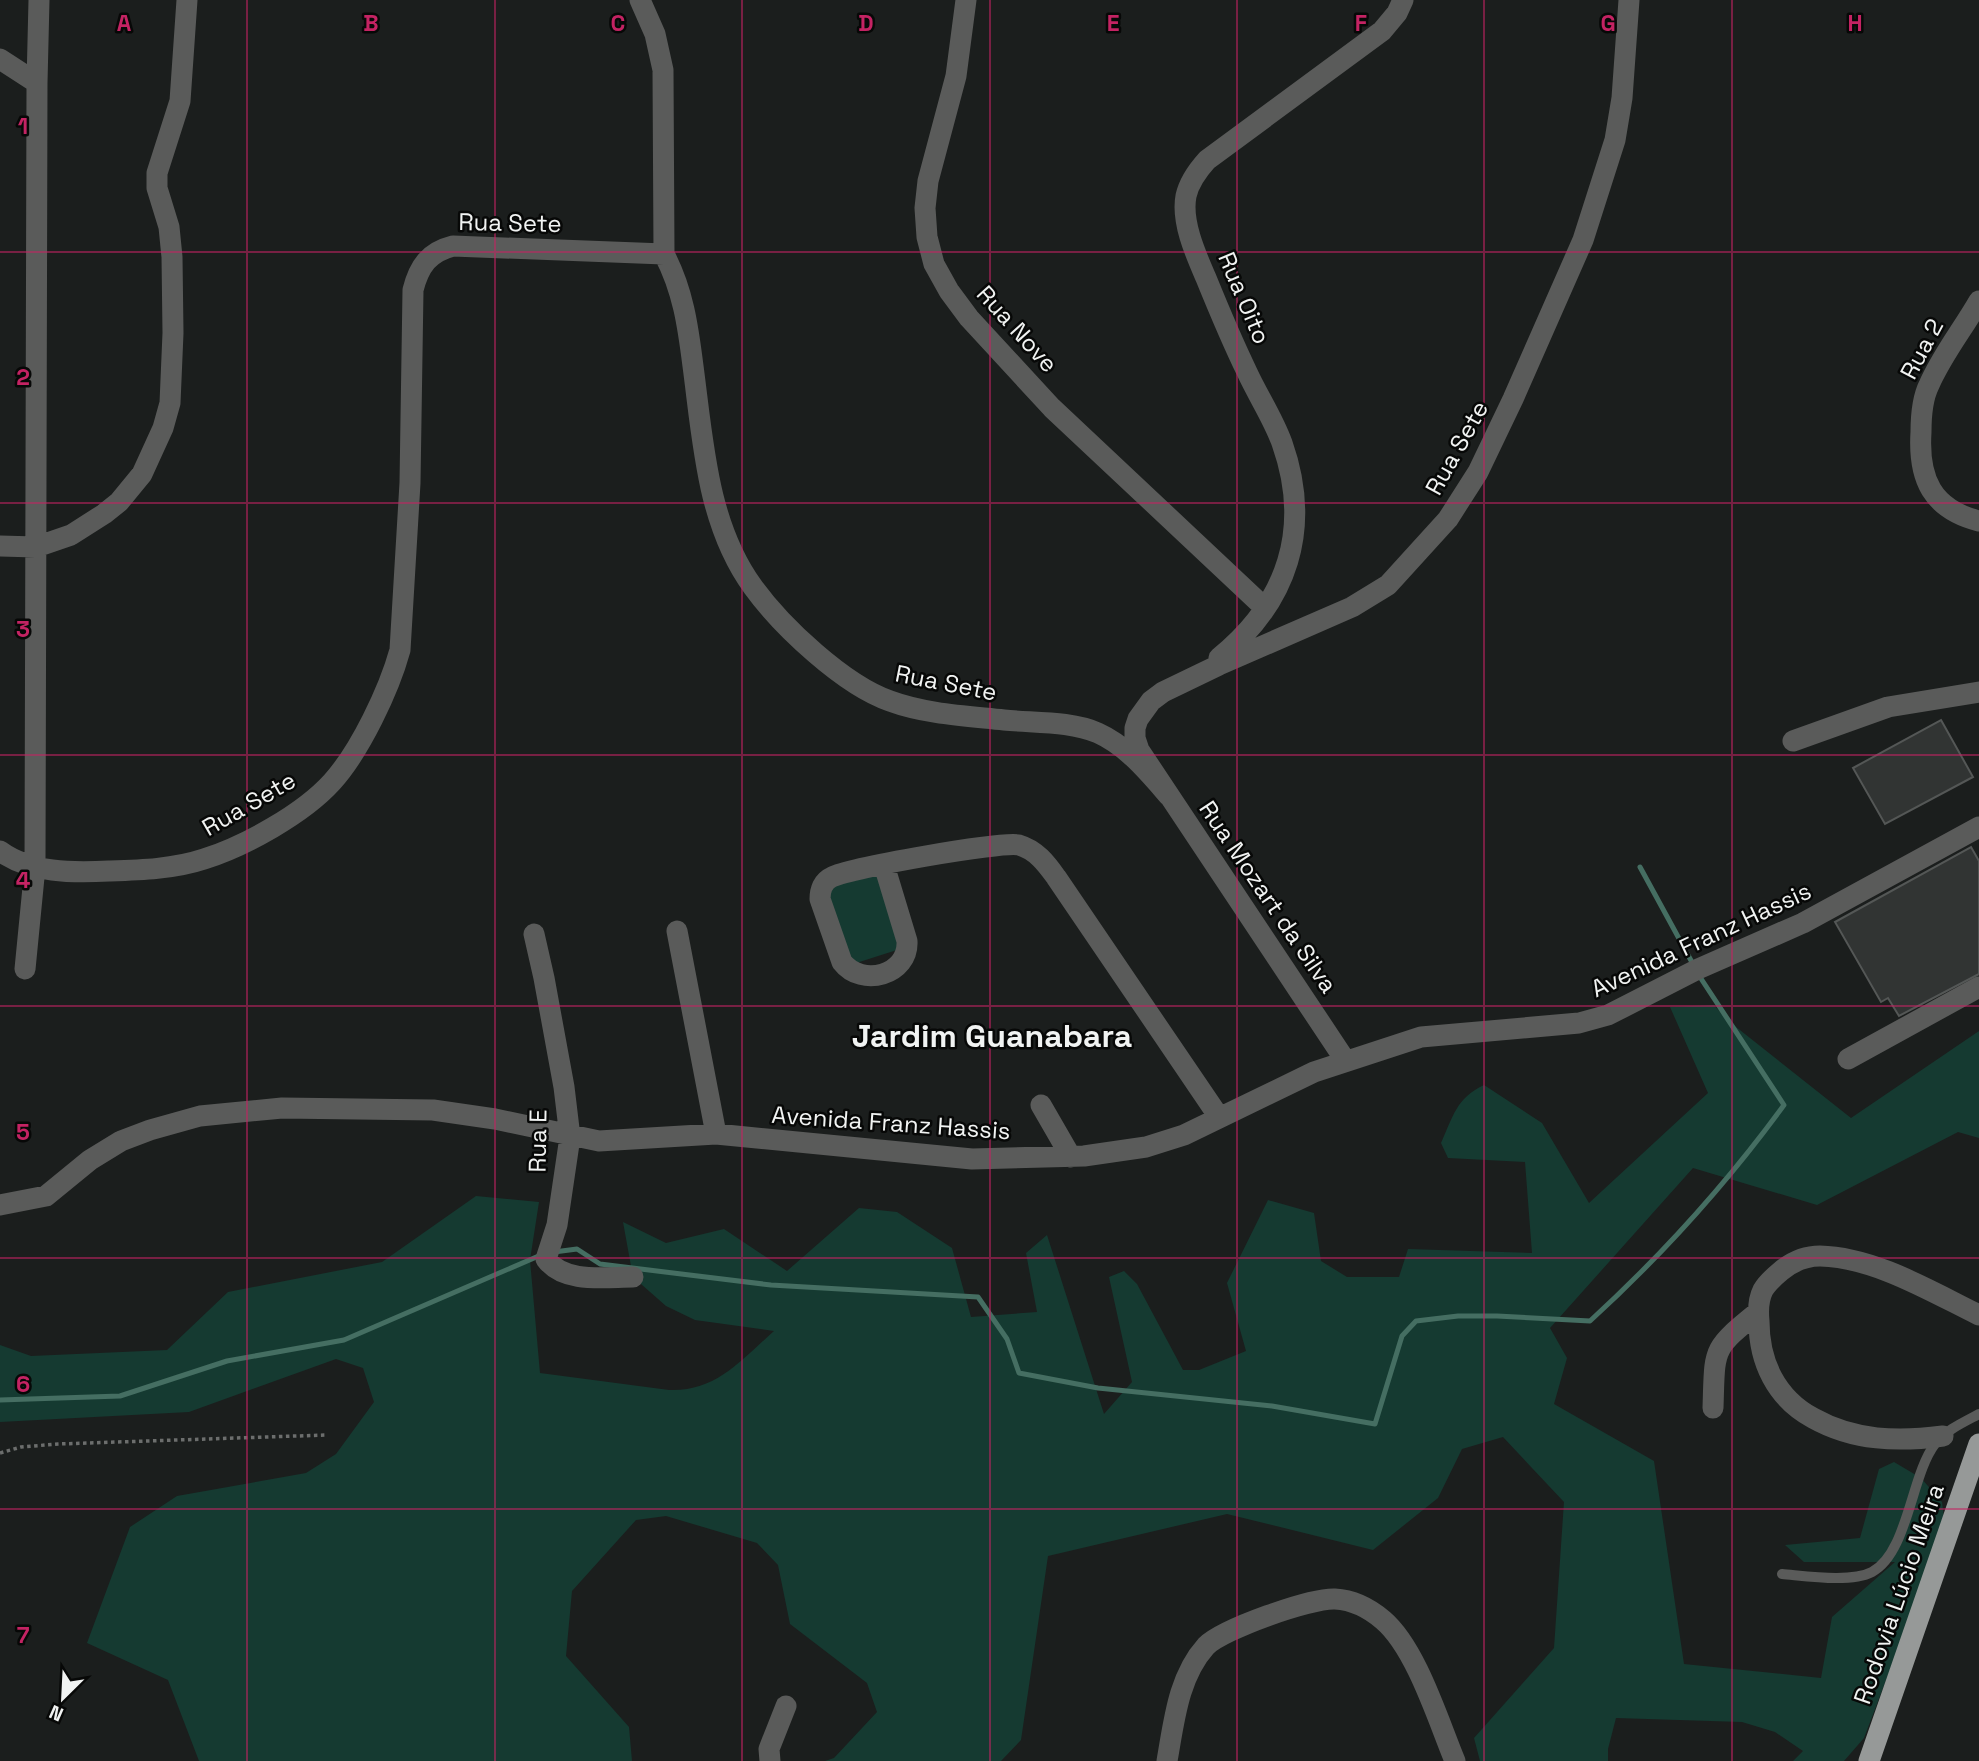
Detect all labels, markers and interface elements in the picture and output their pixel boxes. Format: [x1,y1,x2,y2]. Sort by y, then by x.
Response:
text: A [117,8,132,38]
text: B [363,8,379,38]
text: C [611,8,625,38]
text: D [858,8,874,38]
text: E [1107,8,1119,38]
text: F [1355,8,1367,38]
text: G [1600,8,1616,38]
text: H [1847,8,1863,38]
text: 1 [18,111,28,141]
street label: Rua Sete [458,206,562,239]
street label: Rua Oito [1211,247,1278,349]
street label: Rua Nove [970,279,1065,379]
street label: Rua 2 [1893,313,1950,384]
text: 2 [16,362,30,392]
street label: Rua Sete [1418,395,1495,500]
text: 3 [16,614,30,644]
street label: Rua Sete [893,657,1000,708]
street label: Rua Sete [196,764,301,843]
street label: Rua Mozart da Silva [1192,794,1344,999]
text: 4 [16,865,31,895]
street label: Avenida Franz Hassis [1586,875,1816,1004]
district label: Jardim Guanabara [852,1016,1132,1056]
street label: Avenida Franz Hassis [771,1099,1012,1146]
street label: Rua E [521,1109,554,1173]
text: 5 [16,1117,30,1147]
text: 6 [16,1369,30,1399]
street label: Rodovia Lúcio Meira [1846,1480,1951,1708]
text: 7 [17,1620,30,1650]
north arrow [28,1663,98,1733]
text: N [45,1699,67,1727]

